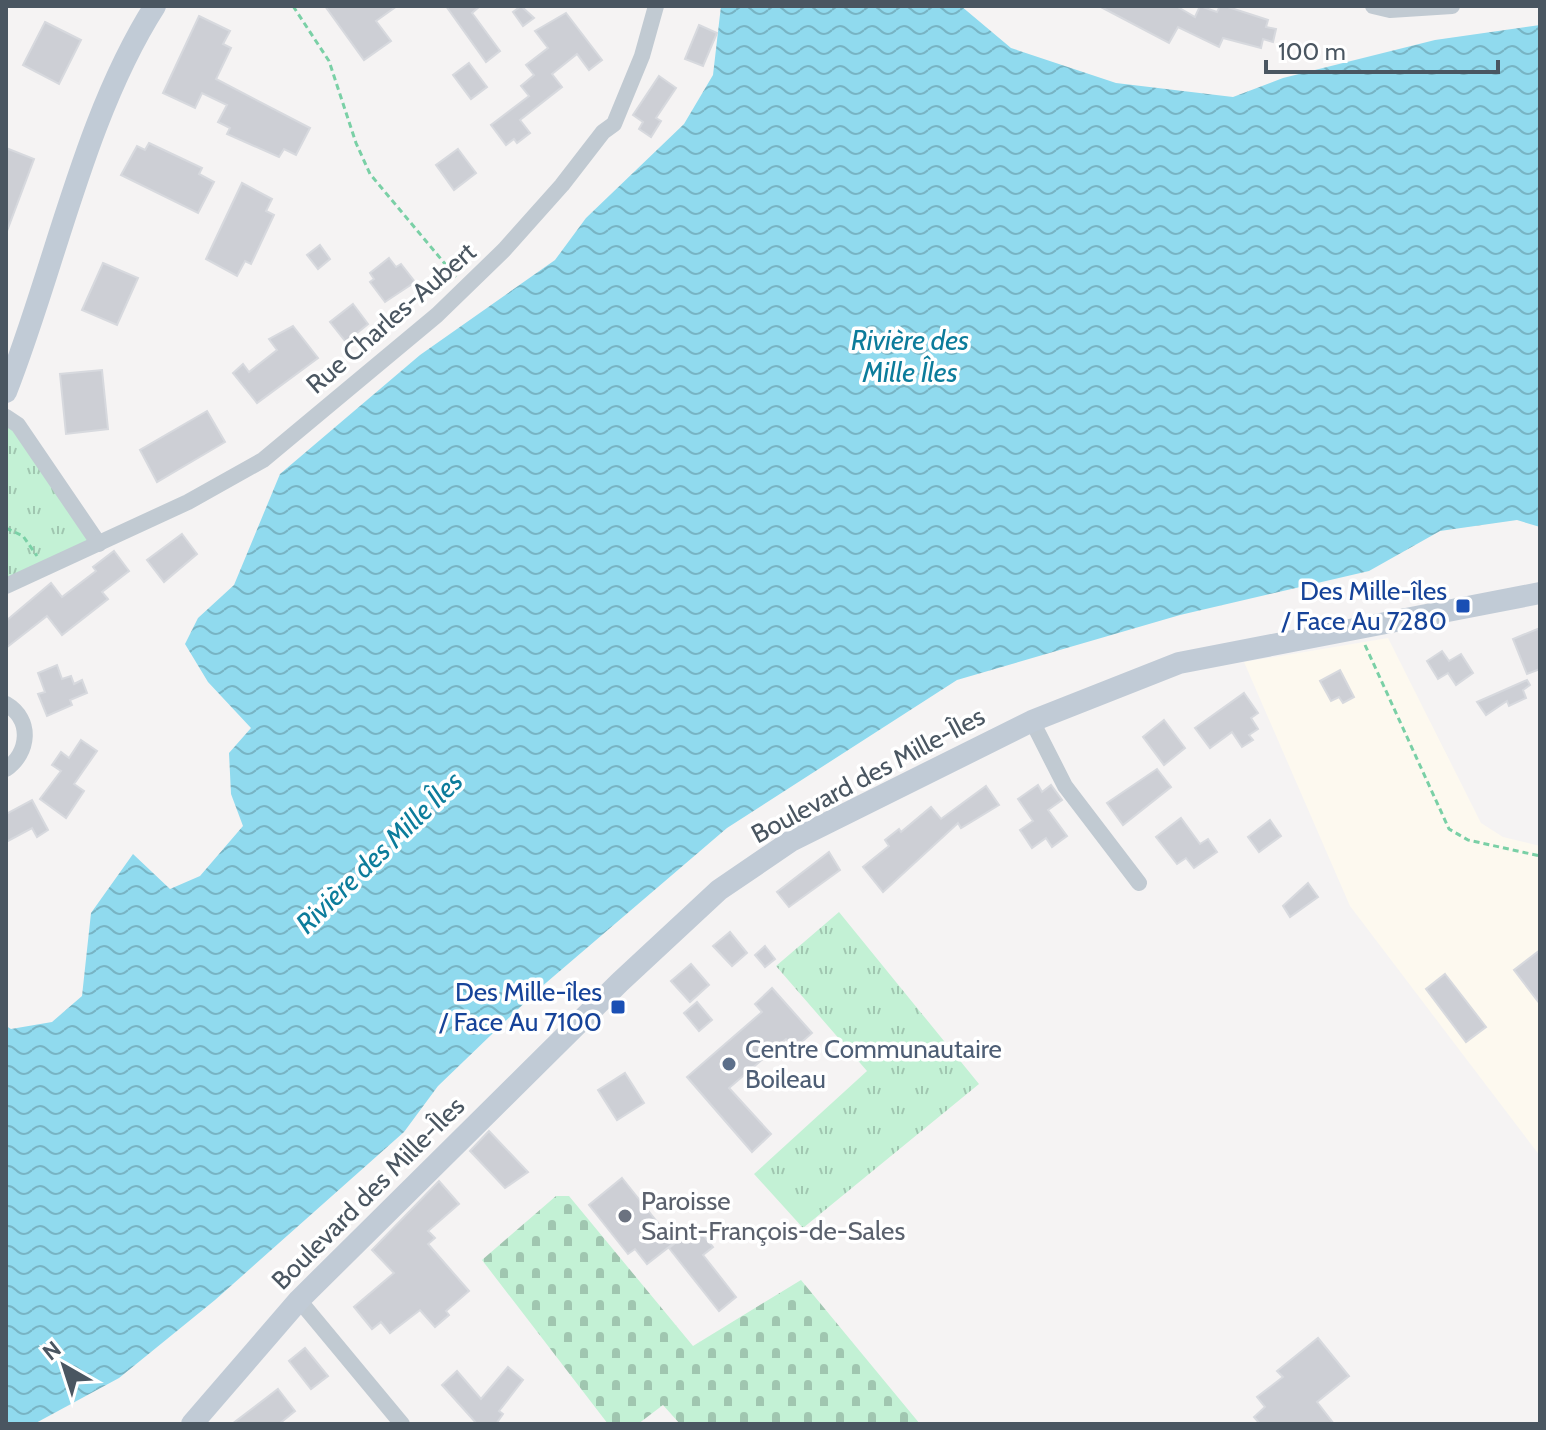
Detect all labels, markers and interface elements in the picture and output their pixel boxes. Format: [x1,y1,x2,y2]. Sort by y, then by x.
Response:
scale bar [1266,24,1498,74]
text: 100 m [1278,37,1346,66]
street label: Rue Charles-Aubert [300,236,482,400]
water label: Rivière des Mille Îles [851,323,969,389]
place label: Des Mille-îles / Face Au 7280 [1281,575,1447,637]
marker: Des Mille-îles / Face Au 7280 [1454,597,1472,615]
street label: Boulevard des Mille-Îles [746,700,990,850]
water label: Rivière des Mille Îles [289,764,470,940]
place label: Des Mille-îles / Face Au 7100 [438,976,602,1038]
marker: Des Mille-îles / Face Au 7100 [609,998,627,1016]
place label: Centre Communautaire Boileau [745,1033,1002,1095]
marker: Centre Communautaire Boileau [720,1055,738,1073]
street label: Boulevard des Mille-Îles [265,1090,471,1296]
place label: Paroisse Saint-François-de-Sales [641,1185,905,1247]
marker: Paroisse Saint-François-de-Sales [616,1207,634,1225]
north arrow [24,1326,104,1406]
text: N [37,1335,66,1366]

